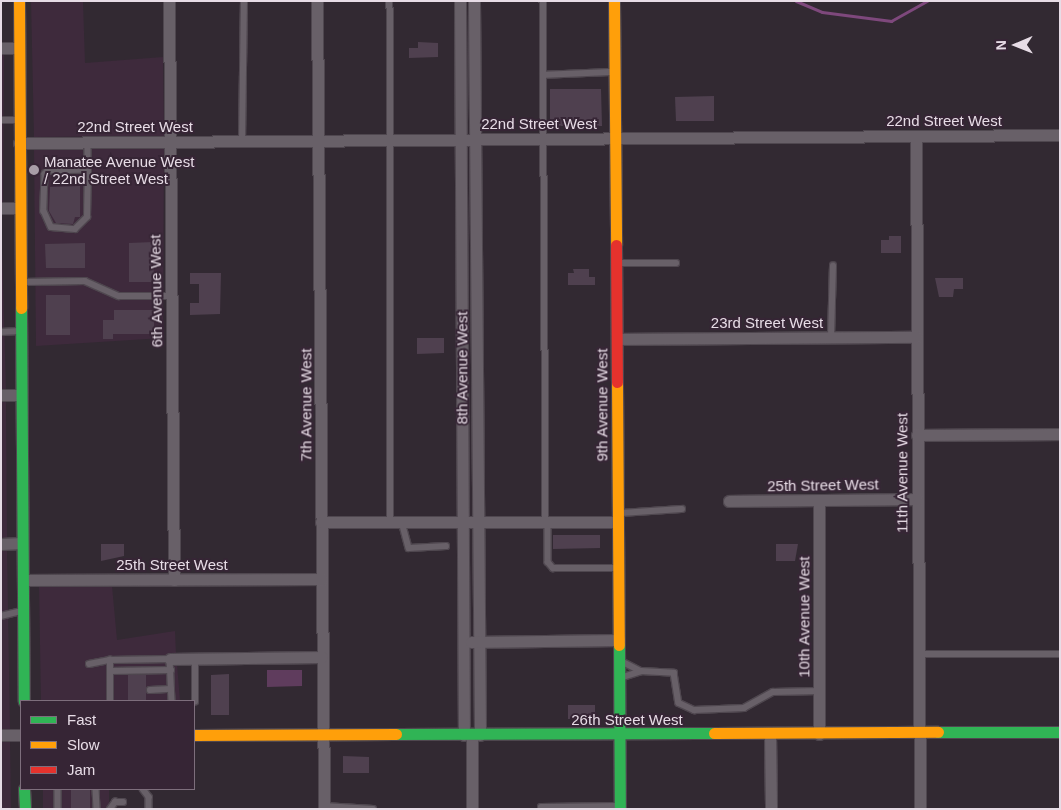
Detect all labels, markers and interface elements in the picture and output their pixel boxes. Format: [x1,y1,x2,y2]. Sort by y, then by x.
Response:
north arrow [991,20,1041,70]
text: N [993,40,1009,50]
street label: 22nd Street West [886,112,1002,130]
street label: 22nd Street West [481,115,597,133]
street label: 22nd Street West [77,118,193,136]
place label: Manatee Avenue West / 22nd Street West [44,152,195,187]
marker: Manatee Avenue West / 22nd Street West [28,164,40,176]
street label: 6th Avenue West [146,234,166,348]
street label: 8th Avenue West [453,311,471,425]
street label: 23rd Street West [711,314,823,332]
street label: 7th Avenue West [297,348,315,462]
street label: 9th Avenue West [593,348,611,462]
street label: 11th Avenue West [893,413,911,533]
street label: 25th Street West [767,475,879,495]
street label: 25th Street West [116,556,228,574]
street label: 10th Avenue West [795,556,813,678]
legend [20,700,195,790]
text: Fast [67,711,96,728]
street label: 26th Street West [571,711,683,729]
text: Slow [67,736,100,753]
text: Jam [67,761,95,778]

